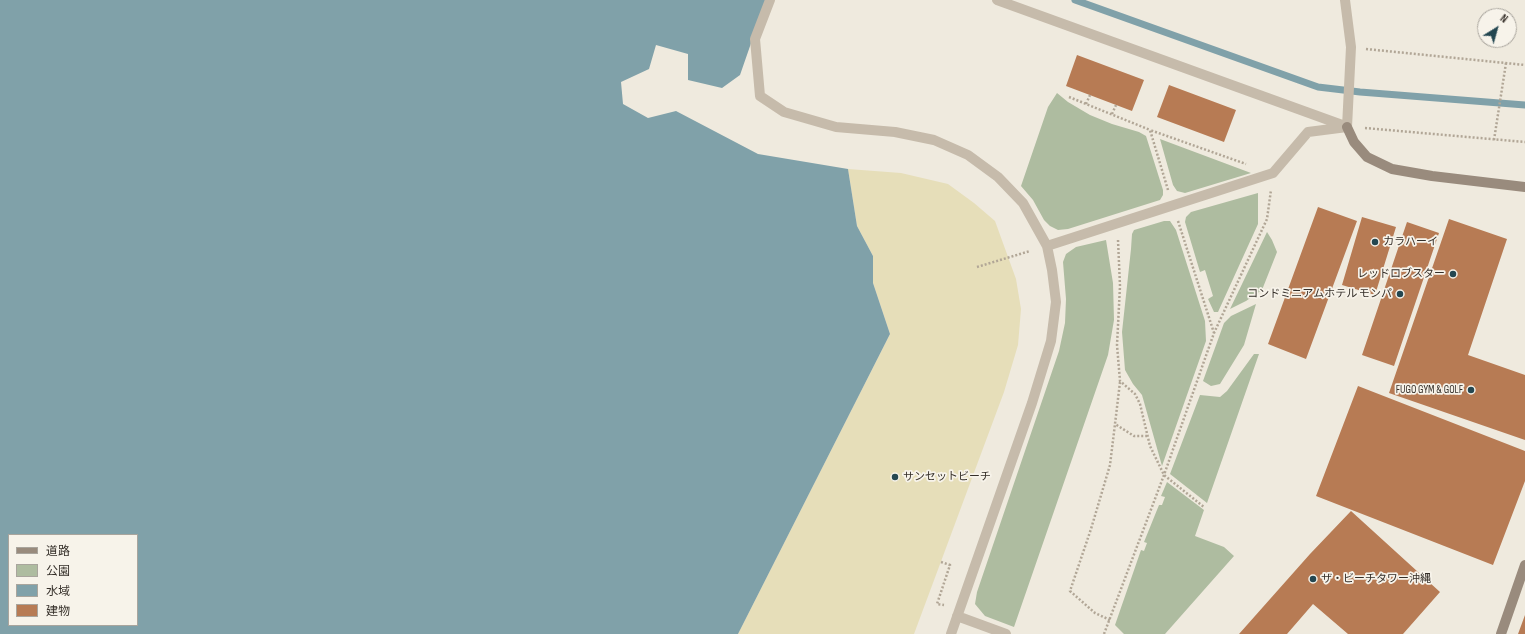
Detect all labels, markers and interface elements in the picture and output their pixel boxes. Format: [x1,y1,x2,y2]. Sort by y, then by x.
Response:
north arrow [1477,8,1517,48]
text: N [1498,12,1510,26]
place label: カラハーイ [1383,235,1438,249]
marker: カラハーイ [1370,237,1380,247]
place label: レッドロブスター [1357,267,1445,281]
marker: レッドロブスター [1448,269,1458,279]
place label: コンドミニアムホテル モンパ [1247,287,1392,301]
marker: コンドミニアムホテル モンパ [1395,289,1405,299]
place label: FUGO GYM & GOLF [1396,383,1463,397]
marker: FUGO GYM & GOLF [1466,385,1476,395]
place label: サンセットビーチ [903,470,991,484]
marker: サンセットビーチ [890,472,900,482]
legend [8,534,138,626]
text: 道路 [46,544,70,559]
text: 公園 [46,564,70,579]
place label: ザ・ビーチタワー沖縄 [1321,572,1431,586]
marker: ザ・ビーチタワー沖縄 [1308,574,1318,584]
text: 水域 [46,584,70,599]
text: 建物 [46,604,70,619]

